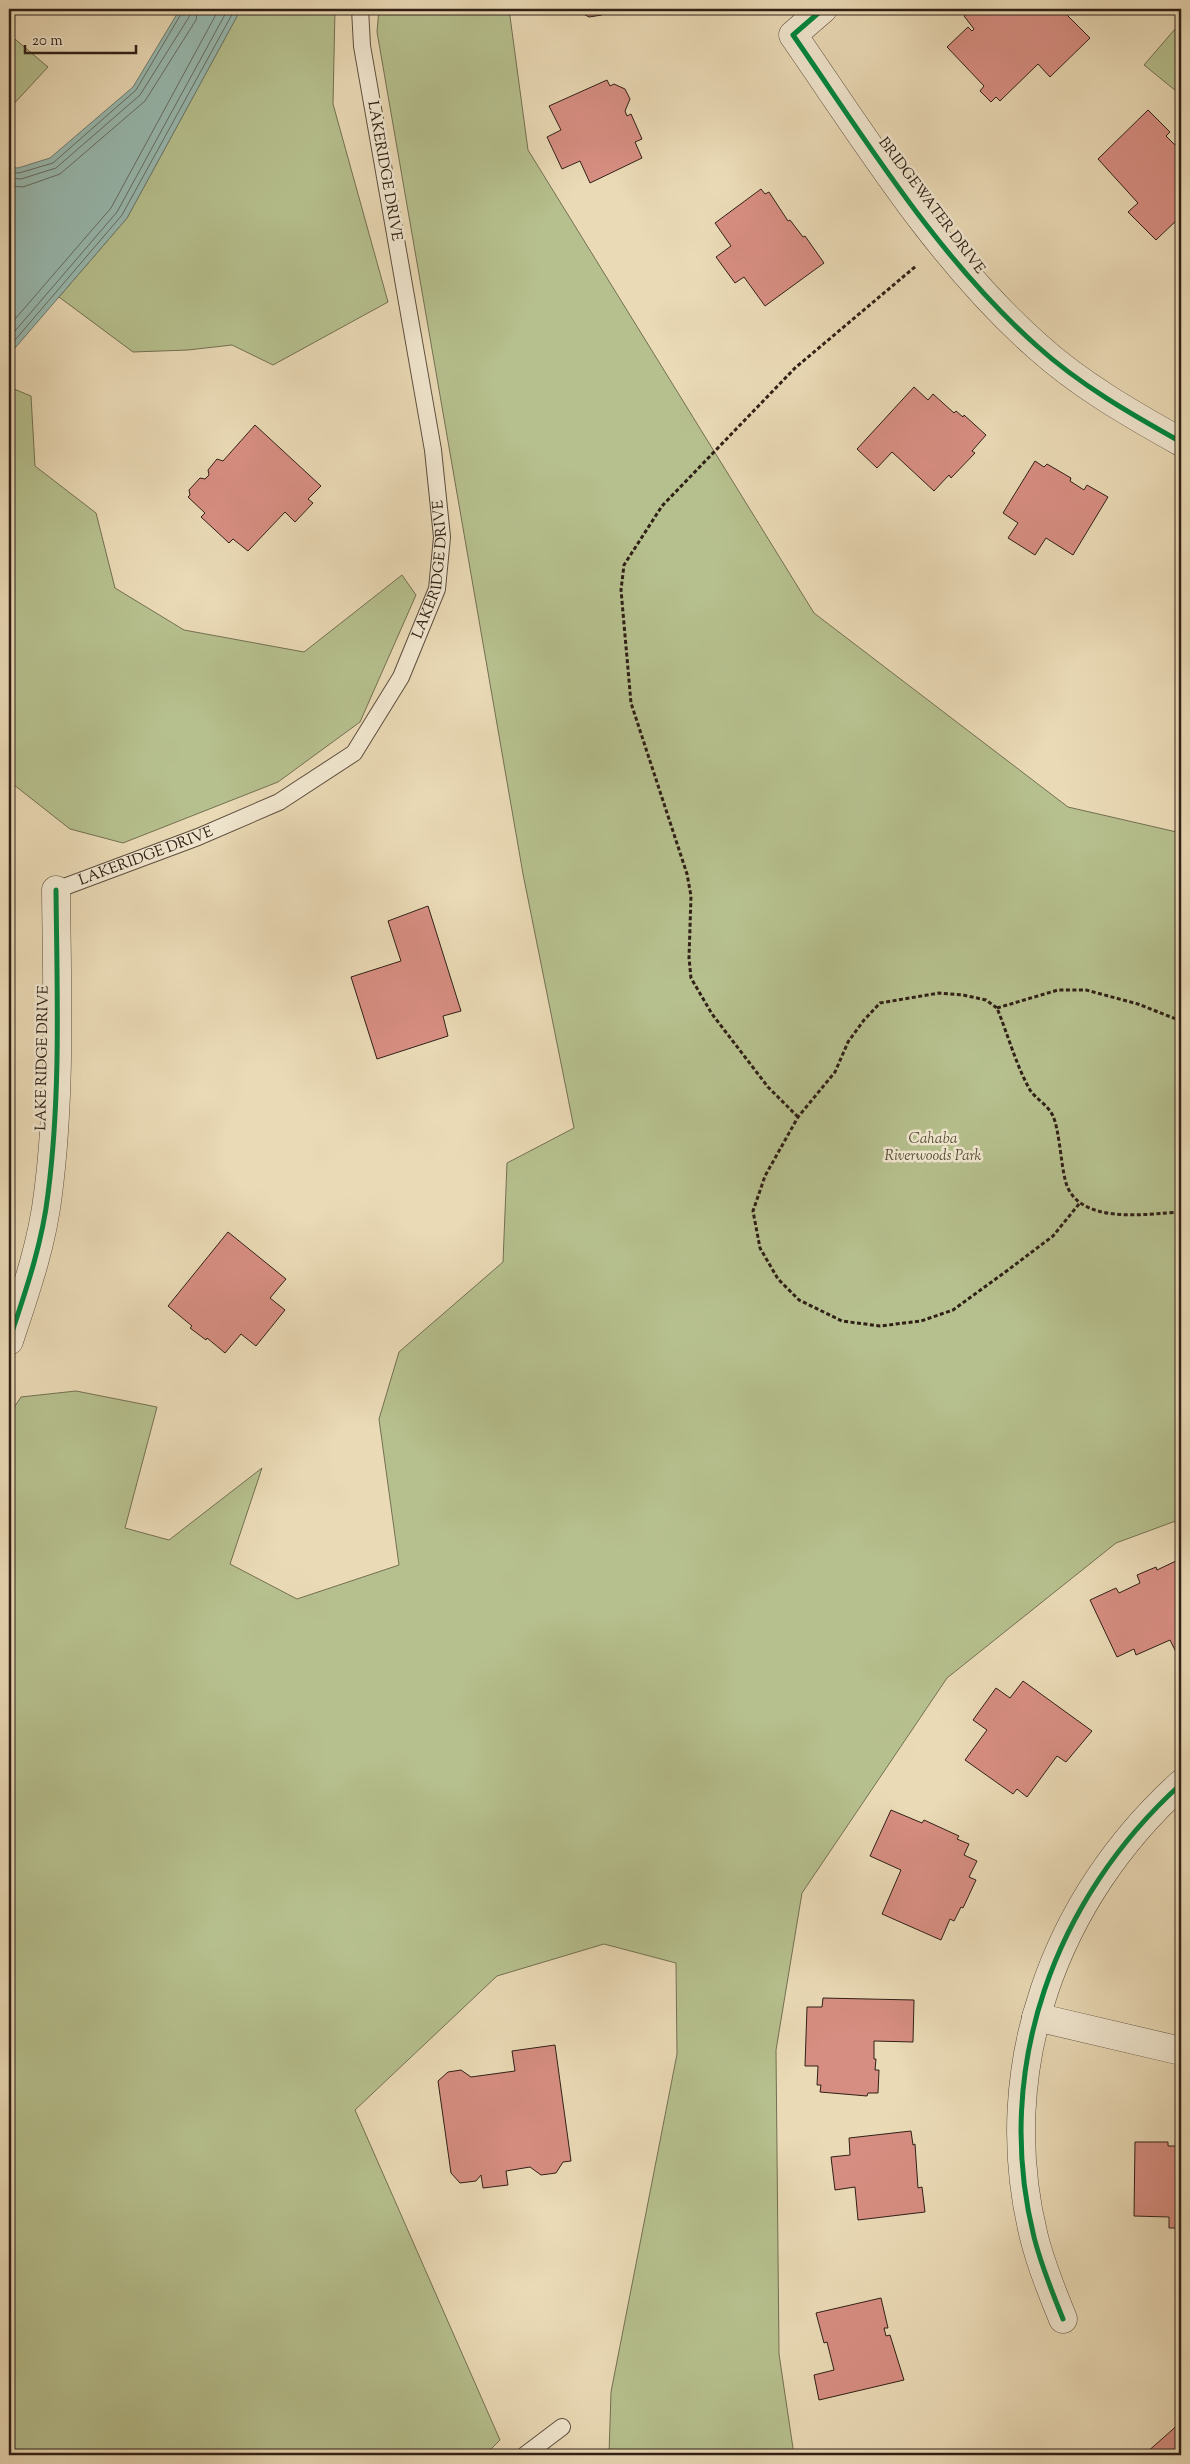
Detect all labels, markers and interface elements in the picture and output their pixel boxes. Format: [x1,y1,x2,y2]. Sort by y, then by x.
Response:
scale bar [25,22,136,54]
text: 20 m [32,31,63,52]
street label: LAKERIDGE DRIVE [361,99,407,243]
street label: BRIDGEWATER DRIVE [873,133,989,279]
street label: LAKERIDGE DRIVE [407,499,452,642]
street label: LAKERIDGE DRIVE [76,821,216,891]
street label: LAKE RIDGE DRIVE [31,985,55,1131]
park label: Cahaba Riverwoods Park [885,1129,982,1167]

